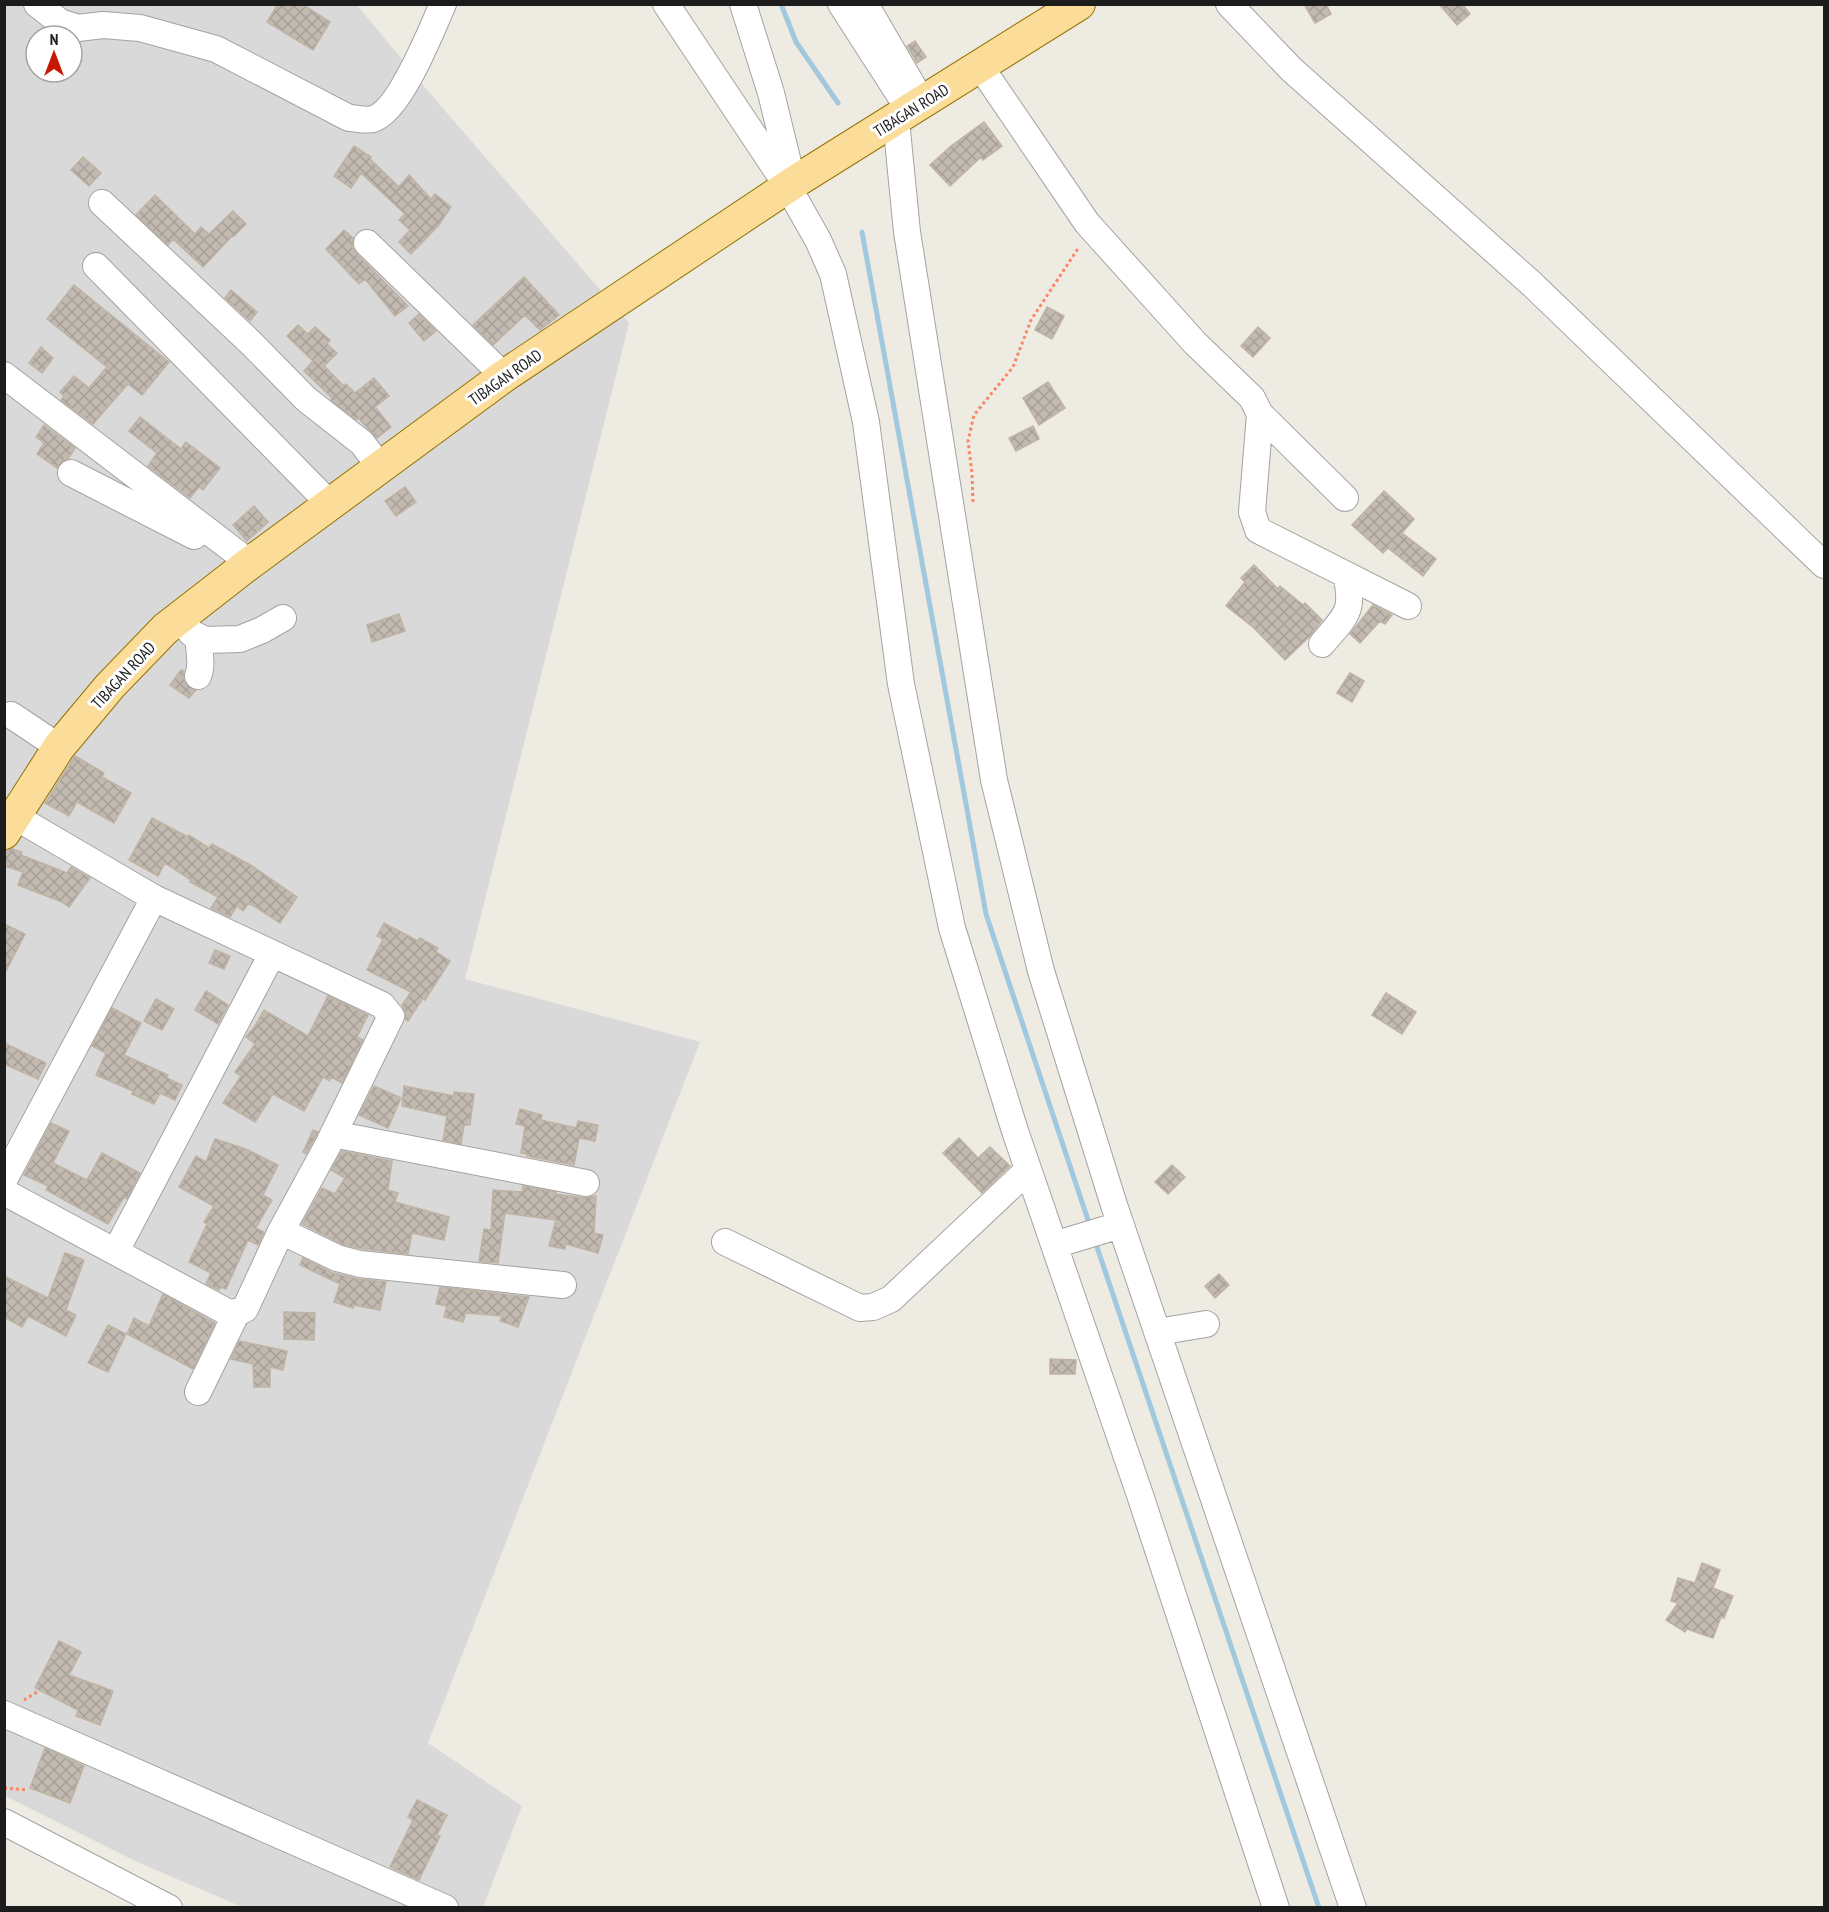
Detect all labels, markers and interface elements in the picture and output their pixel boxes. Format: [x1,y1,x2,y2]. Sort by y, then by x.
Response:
north arrow [24,24,84,84]
text: N [50,29,58,49]
street label: TIBAGAN ROAD [870,79,952,141]
street label: TIBAGAN ROAD [465,345,545,409]
street label: TIBAGAN ROAD [87,637,159,713]

